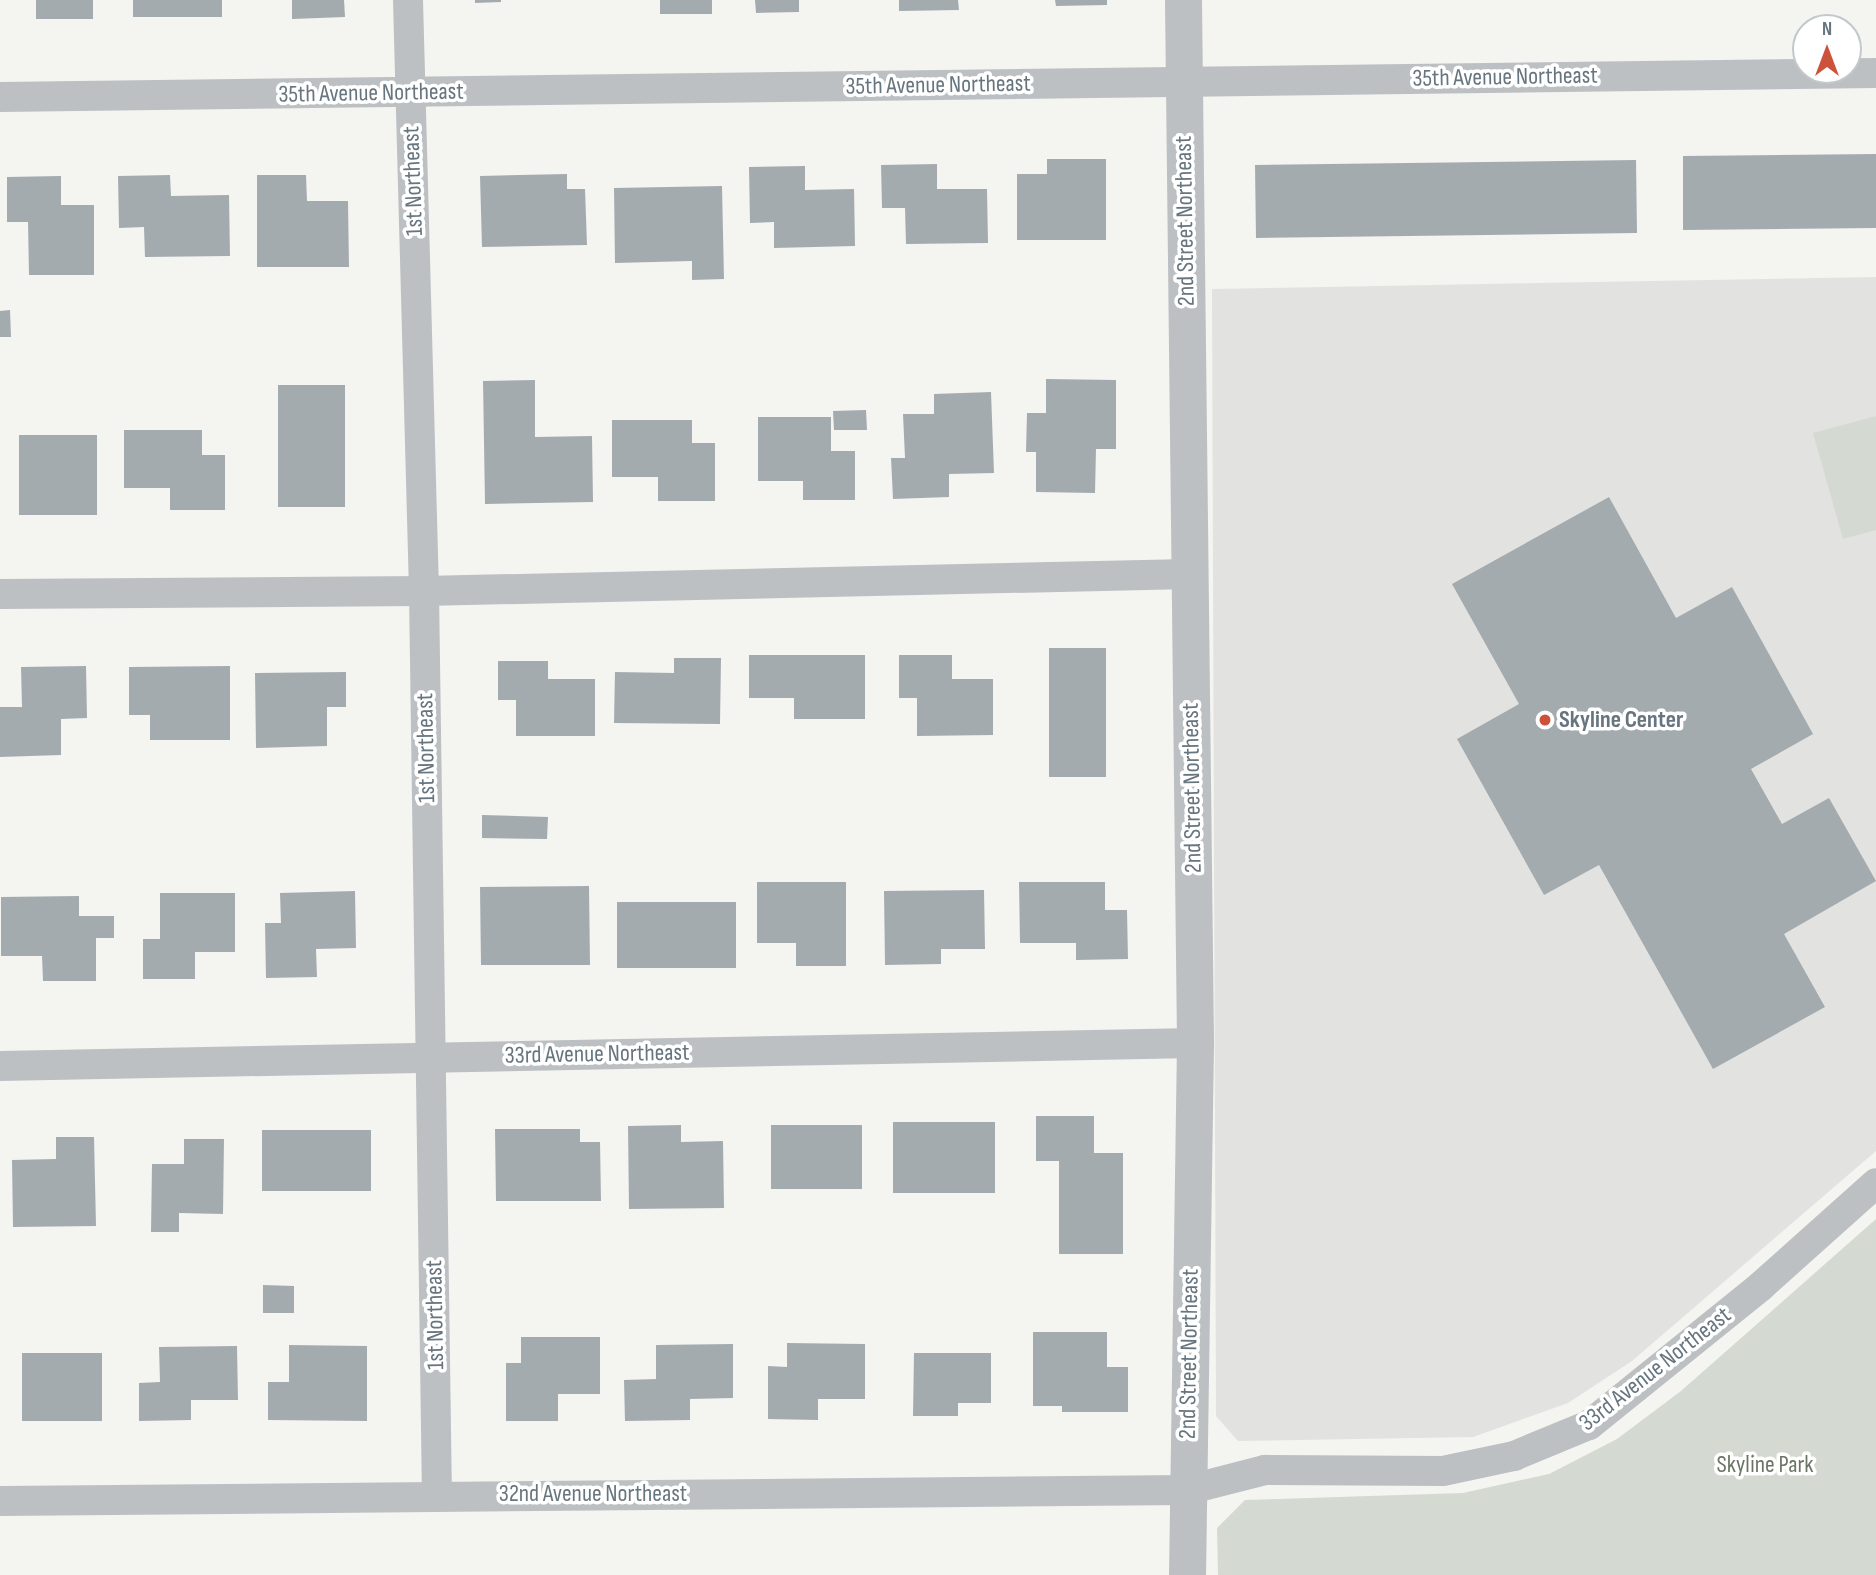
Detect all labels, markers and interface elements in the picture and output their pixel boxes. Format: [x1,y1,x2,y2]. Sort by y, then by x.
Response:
north arrow [1792,14,1862,84]
text: N [1822,18,1832,41]
street label: 35th Avenue Northeast [1412,61,1598,93]
street label: 35th Avenue Northeast [845,69,1031,101]
street label: 35th Avenue Northeast [278,77,464,109]
street label: 1st Northeast [397,126,429,236]
street label: 2nd Street Northeast [1169,136,1201,306]
street label: 1st Northeast [411,693,441,803]
street label: 2nd Street Northeast [1176,703,1208,873]
place label: Skyline Center [1559,706,1683,734]
marker: Skyline Center [1537,712,1553,728]
street label: 33rd Avenue Northeast [504,1038,690,1070]
street label: 1st Northeast [420,1260,450,1370]
street label: 2nd Street Northeast [1173,1269,1205,1439]
street label: 33rd Avenue Northeast [1573,1301,1737,1437]
park label: Skyline Park [1717,1451,1813,1479]
street label: 32nd Avenue Northeast [499,1480,687,1508]

